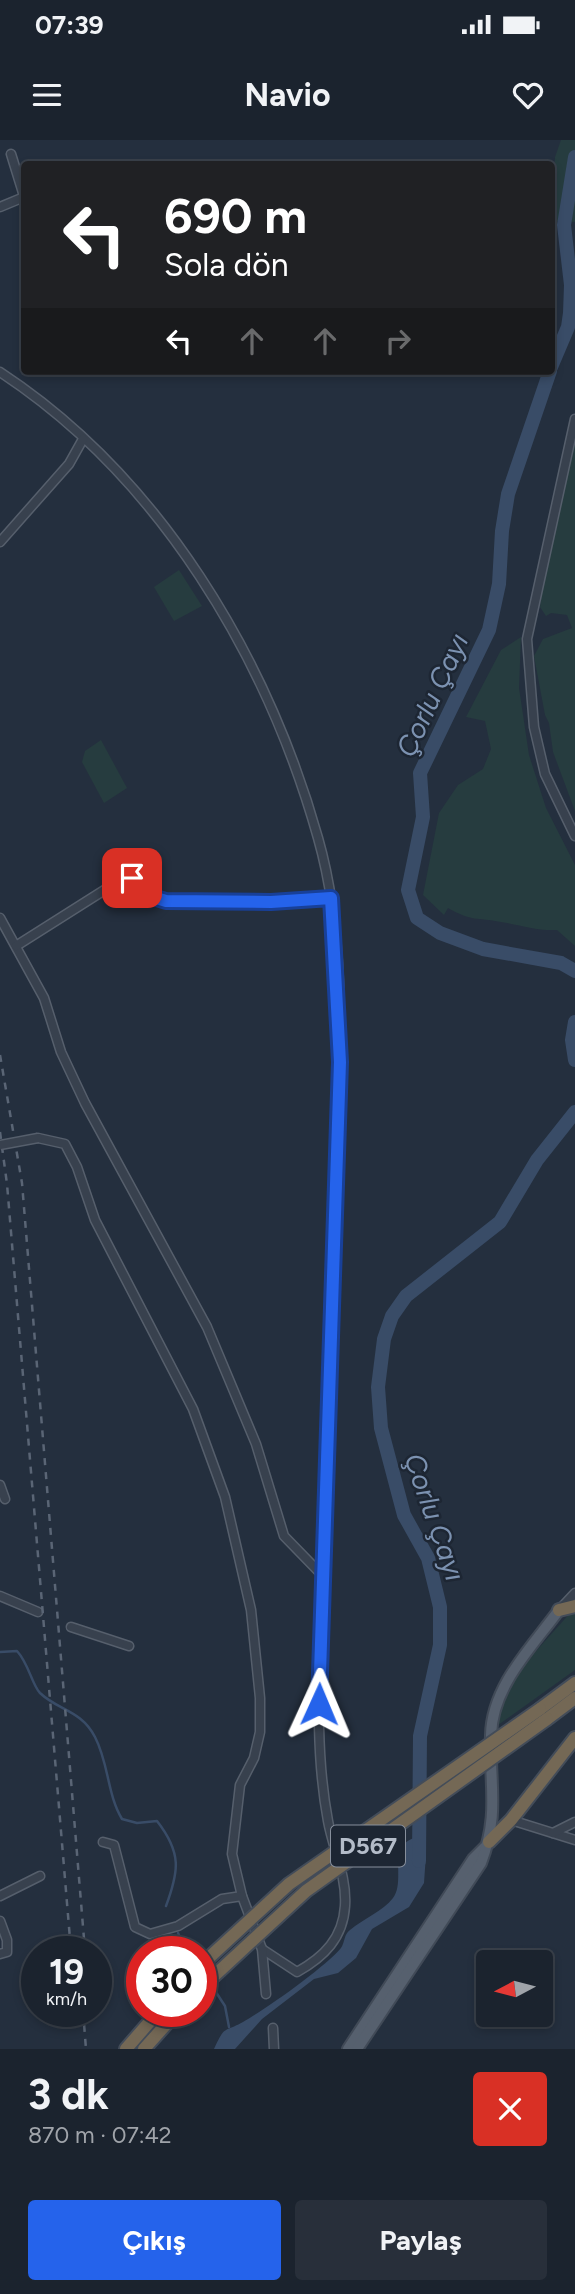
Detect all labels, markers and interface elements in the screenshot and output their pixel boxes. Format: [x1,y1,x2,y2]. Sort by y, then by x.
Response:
text: 07:39 [35,9,104,41]
icon: menu [28,76,66,114]
text: Navio [244,76,331,114]
icon: heart [509,76,547,114]
text: 690 m [164,186,307,245]
icon: left [49,189,140,280]
text: Sola dön [164,246,289,284]
icon: left [160,322,198,360]
icon: ahead [233,322,271,360]
icon: ahead [306,322,344,360]
icon: right [379,322,417,360]
water label: Çorlu Çayı [389,628,475,762]
pin [102,848,162,908]
icon: arrive [113,859,151,897]
water label: Çorlu Çayı [397,1449,473,1585]
position arrow [282,1667,356,1741]
road number: D567 [331,1826,405,1866]
speed limit sign: 30 [126,1936,217,2027]
north arrow [476,1950,553,2026]
map controls [476,1950,553,2027]
text: 19 [49,1951,84,1993]
text: km/h [46,1988,87,2010]
text: 3 dk [28,2069,109,2120]
button: close [473,2072,547,2146]
text: 870 m · 07:42 [28,2121,172,2149]
button: Çıkış [28,2200,281,2280]
button: Paylaş [295,2200,547,2280]

